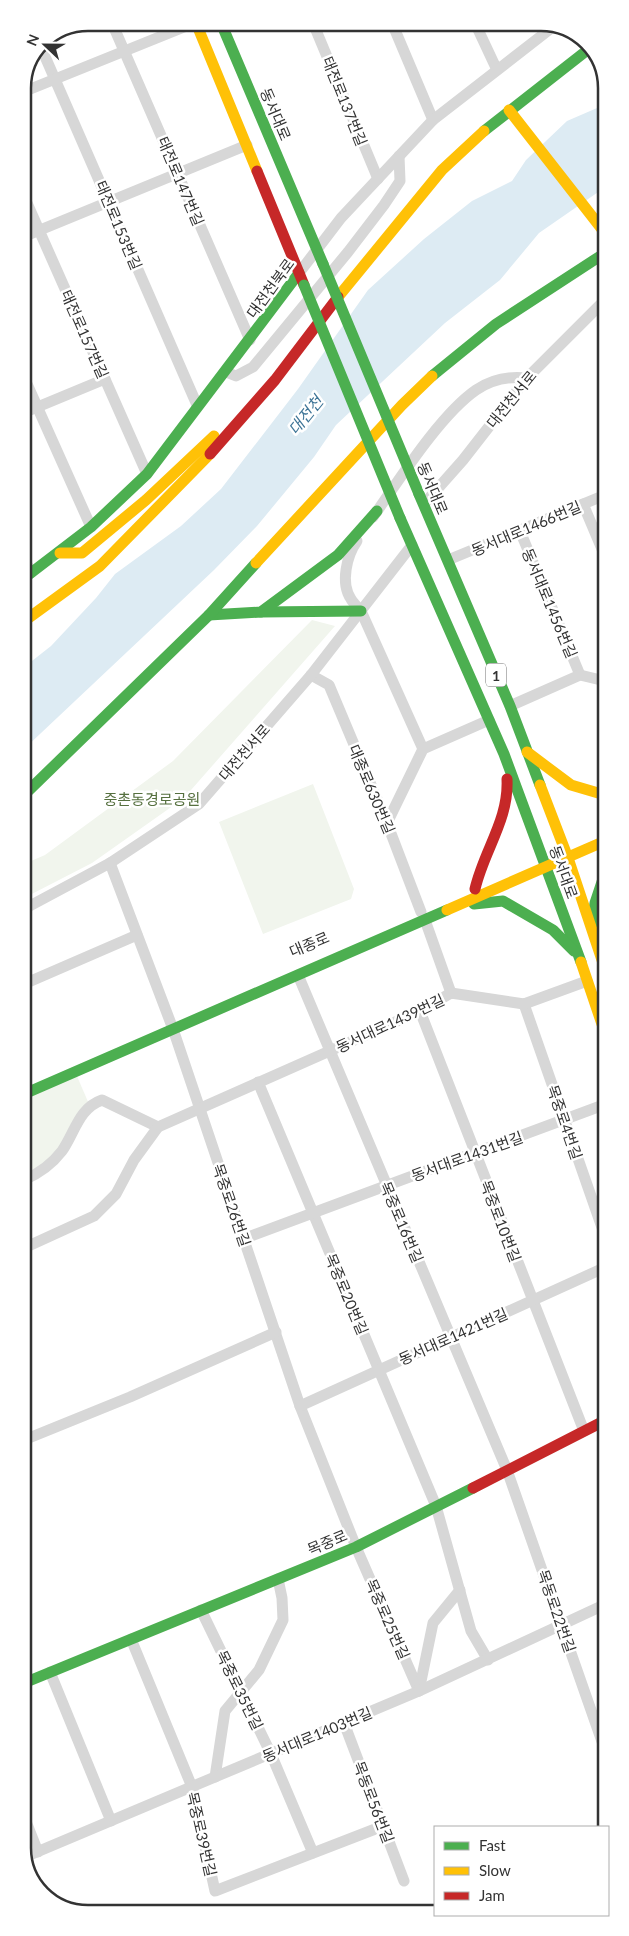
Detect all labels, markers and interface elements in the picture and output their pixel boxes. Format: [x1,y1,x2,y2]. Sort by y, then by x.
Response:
north arrow [20,20,70,70]
text: N [23,32,42,48]
street label: 태전로137번길 [319,54,371,148]
street label: 동서대로 [257,85,295,143]
street label: 태전로147번길 [154,134,208,228]
street label: 태전로153번길 [92,178,146,272]
street label: 대전천북로 [242,255,298,321]
street label: 태전로157번길 [57,287,113,381]
street label: 대전천서로 [482,367,540,431]
water label: 대전천 [284,390,328,438]
street label: 동서대로 [414,459,452,517]
street label: 동서대로1466번길 [468,497,584,559]
street label: 동서대로1456번길 [519,545,581,661]
road number: 1 [486,664,506,686]
street label: 대전천서로 [215,720,273,784]
street label: 대종로630번길 [345,742,399,836]
park label: 중촌동경로공원 [104,790,200,808]
street label: 동서대로 [546,843,582,901]
street label: 대종로 [286,928,332,960]
street label: 동서대로1439번길 [333,990,447,1056]
street label: 목중로4번길 [544,1082,586,1162]
street label: 동서대로1431번길 [409,1127,525,1185]
street label: 목중로26번길 [209,1161,255,1249]
street label: 목중로10번길 [477,1177,525,1265]
street label: 목중로16번길 [377,1179,427,1265]
street label: 목중로20번길 [322,1251,372,1337]
street label: 동서대로1421번길 [396,1304,510,1368]
street label: 목중로 [304,1526,350,1558]
street label: 목동로22번길 [534,1567,580,1655]
street label: 목중로25번길 [362,1576,414,1662]
street label: 목중로35번길 [213,1647,267,1733]
street label: 동서대로1403번길 [259,1703,375,1765]
street label: 목동로56번길 [350,1758,398,1846]
street label: 목중로39번길 [184,1790,220,1878]
legend [434,1826,609,1916]
text: Fast [479,1836,506,1854]
text: Slow [479,1861,511,1879]
text: Jam [479,1886,505,1904]

